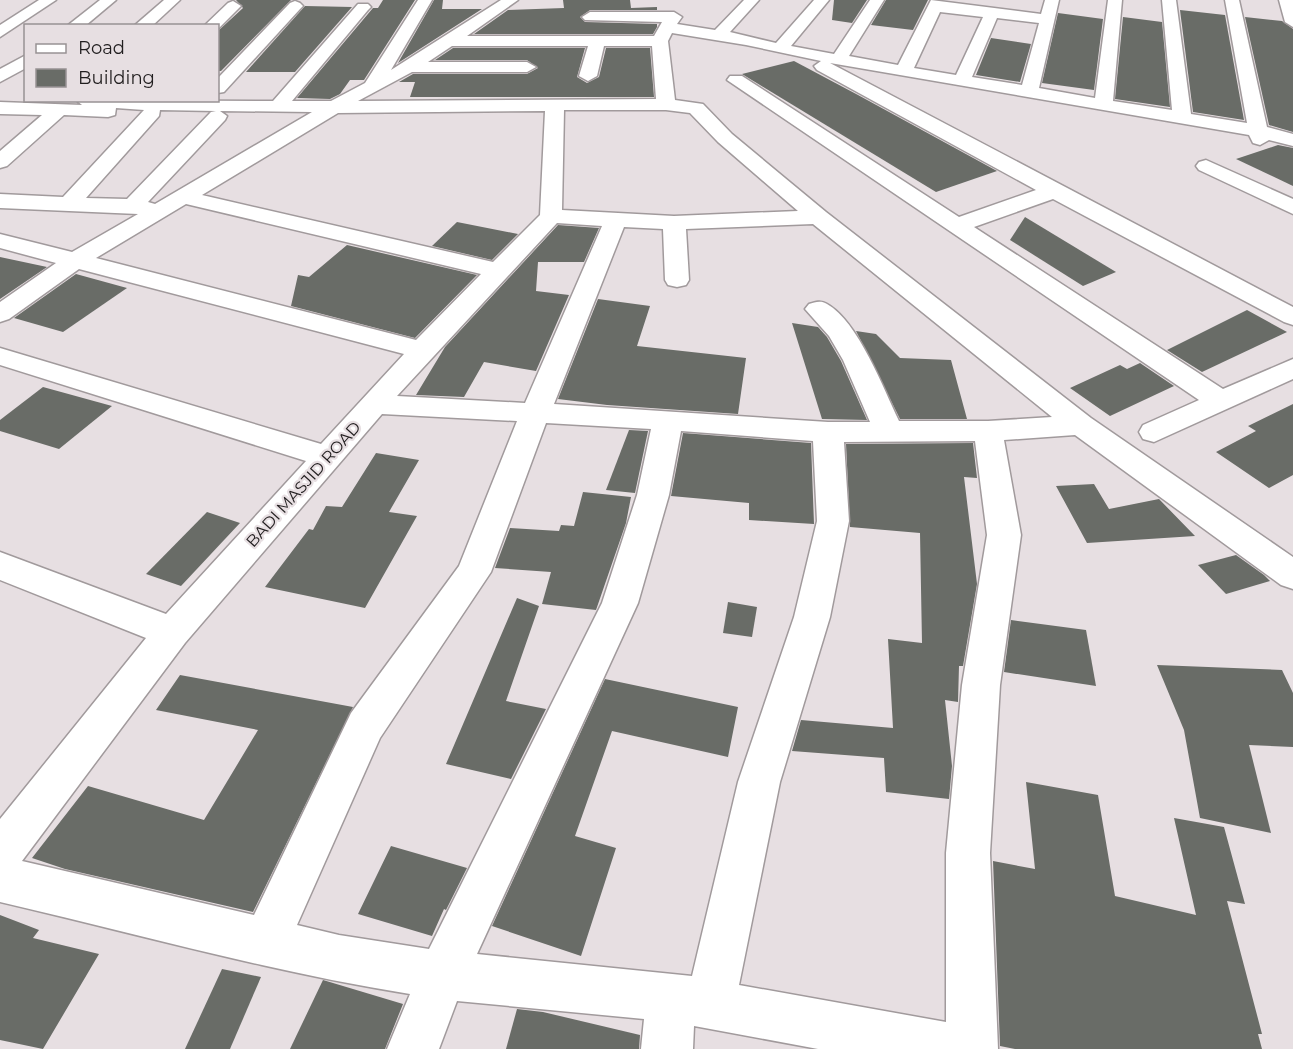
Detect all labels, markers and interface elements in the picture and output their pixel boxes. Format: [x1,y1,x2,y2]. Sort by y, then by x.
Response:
legend [24,24,219,102]
text: Road [78,37,125,59]
text: Building [78,67,155,89]
street label: BADI MASJID ROAD [242,418,365,551]

